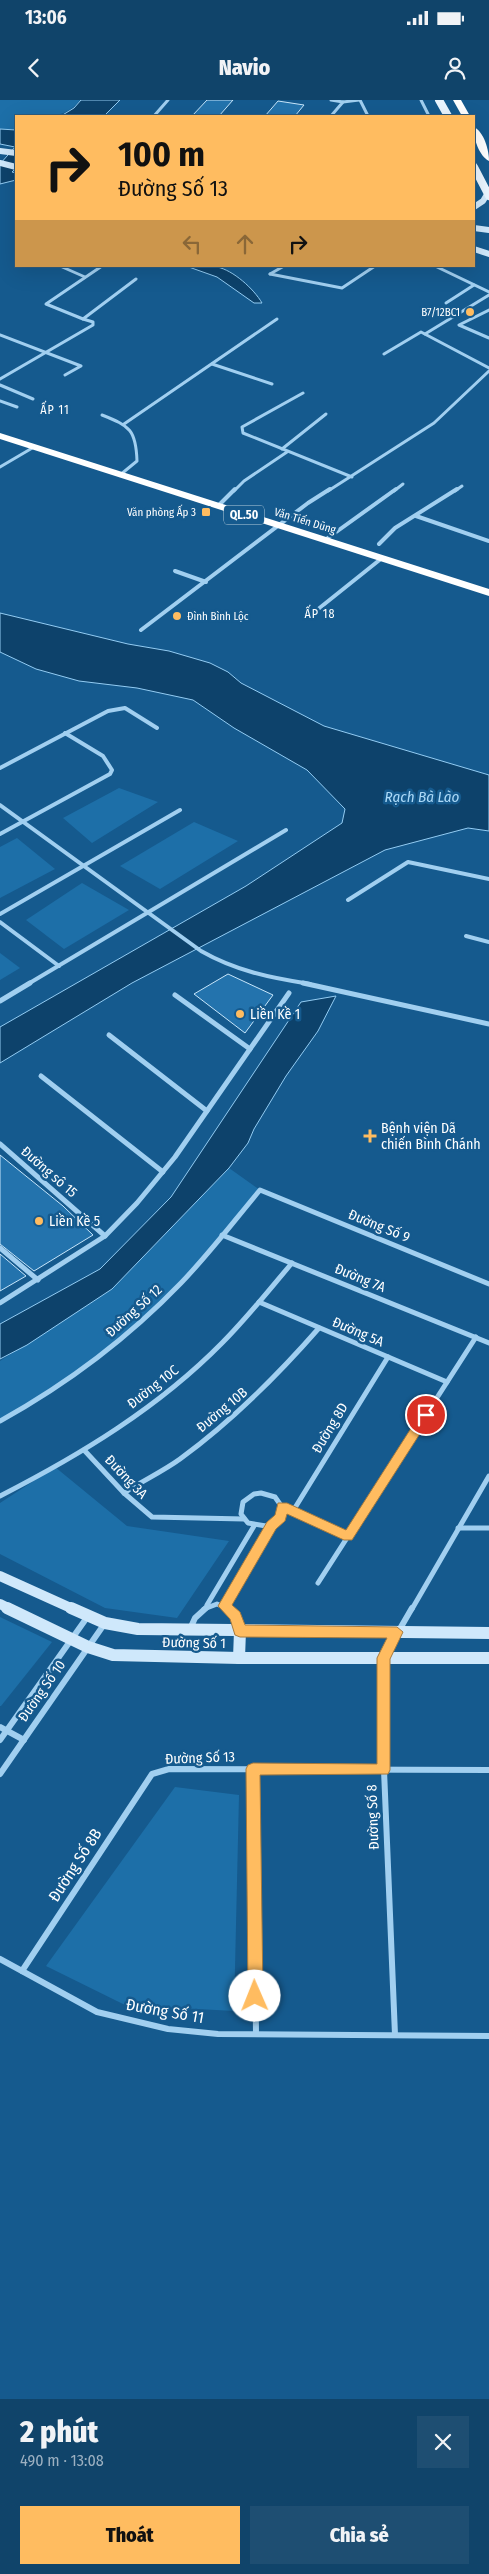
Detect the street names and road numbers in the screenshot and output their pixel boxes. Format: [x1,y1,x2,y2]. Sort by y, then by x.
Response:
street label: Văn Tiến Dũng [273,505,338,537]
road number: QL.50 [224,506,264,524]
street label: Đường sô 15 [17,1143,81,1201]
street label: Đường Số 9 [346,1205,413,1246]
street label: Đường 7A [332,1260,388,1296]
street label: Đường Số 12 [102,1281,166,1341]
street label: Đường 5A [330,1314,387,1351]
street label: Đường 10C [124,1362,182,1412]
street label: Đường 10B [193,1384,251,1436]
street label: Đường 8D [308,1400,352,1456]
street label: Đường 3A [101,1452,151,1503]
street label: Đường Số 1 [162,1633,226,1652]
street label: Đường Số 10 [14,1656,69,1725]
street label: Đường Số 13 [165,1747,235,1768]
street label: Đường Số 8 [362,1784,383,1850]
street label: Đường Số 8B [44,1824,106,1905]
street label: Đường Số 11 [125,1994,206,2027]

